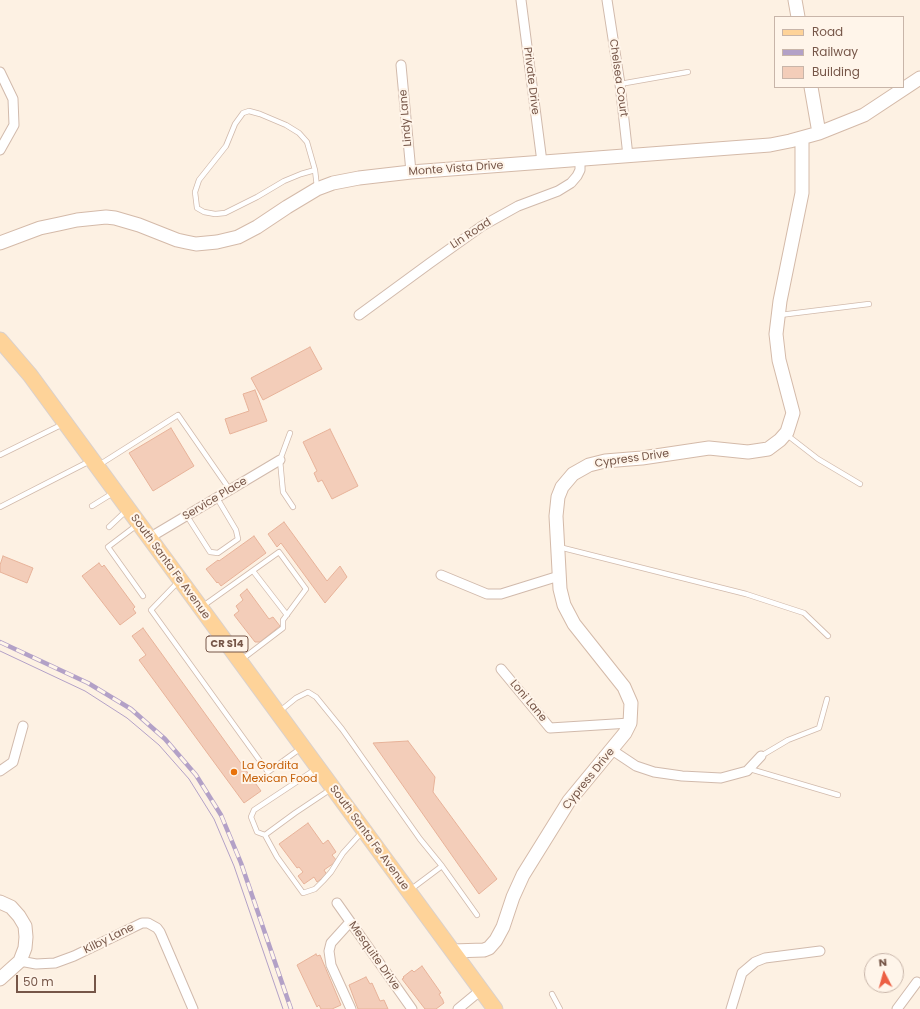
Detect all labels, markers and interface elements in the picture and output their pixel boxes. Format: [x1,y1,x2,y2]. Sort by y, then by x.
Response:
legend [774,16,904,88]
text: Road [812,23,843,40]
street label: Chelsea Court [606,38,630,118]
text: Railway [812,43,858,60]
street label: Private Drive [520,46,542,116]
text: Building [812,63,860,80]
street label: Lindy Lane [397,89,415,147]
street label: Monte Vista Drive [408,159,504,179]
street label: Lin Road [448,216,494,252]
street label: Cypress Drive [594,447,670,471]
street label: Service Place [180,475,250,523]
street label: South Santa Fe Avenue [128,512,212,622]
road number: CR S14 [206,636,248,652]
street label: Loni Lane [507,677,549,725]
street label: Cypress Drive [560,746,618,812]
place label: La Gordita Mexican Food [242,759,317,785]
marker: La Gordita Mexican Food [229,767,239,777]
street label: South Santa Fe Avenue [327,783,411,893]
street label: Mesquite Drive [345,919,403,993]
street label: Kilby Lane [82,921,136,957]
north arrow [864,953,904,993]
text: N [878,954,888,970]
scale bar [18,967,98,993]
text: 50 m [23,973,54,990]

